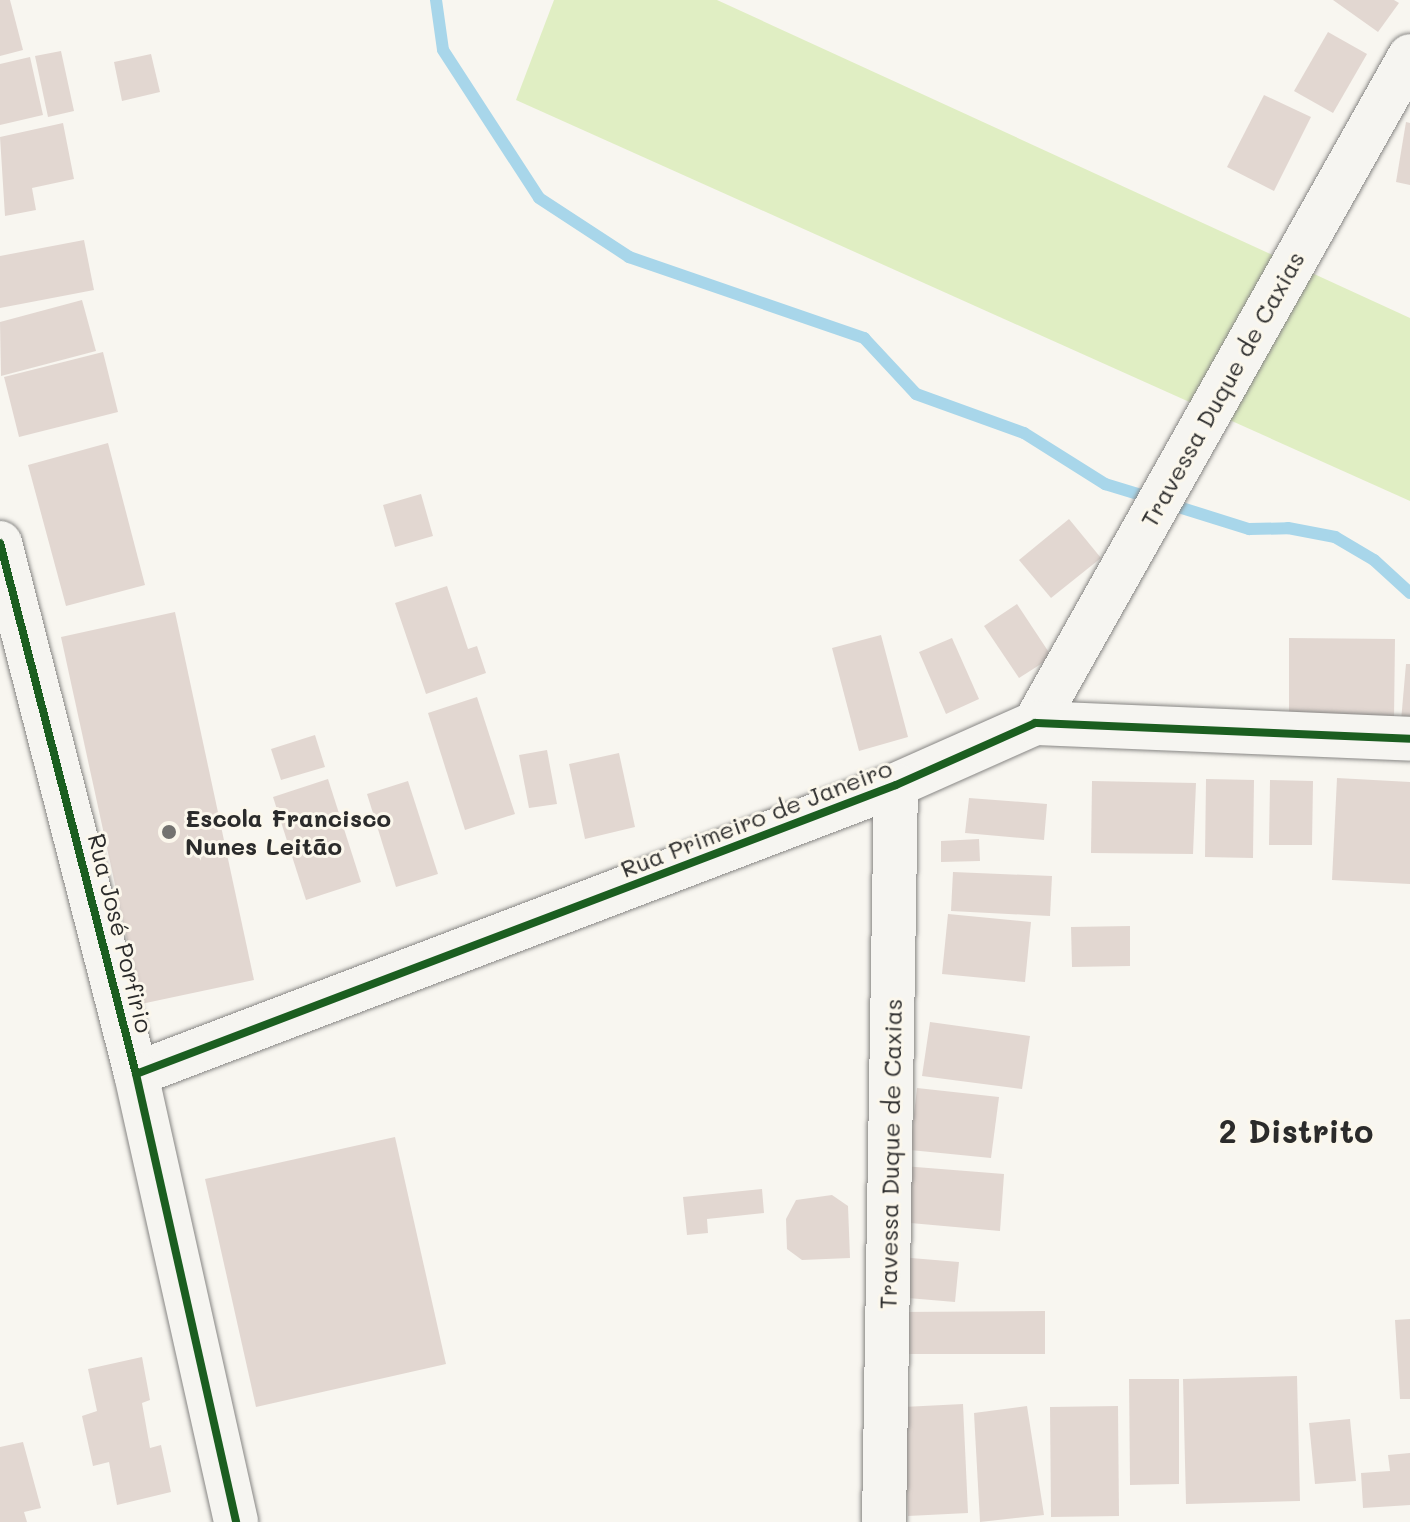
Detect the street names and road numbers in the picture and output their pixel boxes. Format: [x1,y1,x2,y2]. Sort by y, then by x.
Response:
street label: Travessa Duque de Caxias [1134,246,1310,532]
street label: Rua Primeiro de Janeiro [616,753,896,883]
street label: Rua José Porfirio [82,831,160,1035]
street label: Travessa Duque de Caxias [873,998,907,1310]

